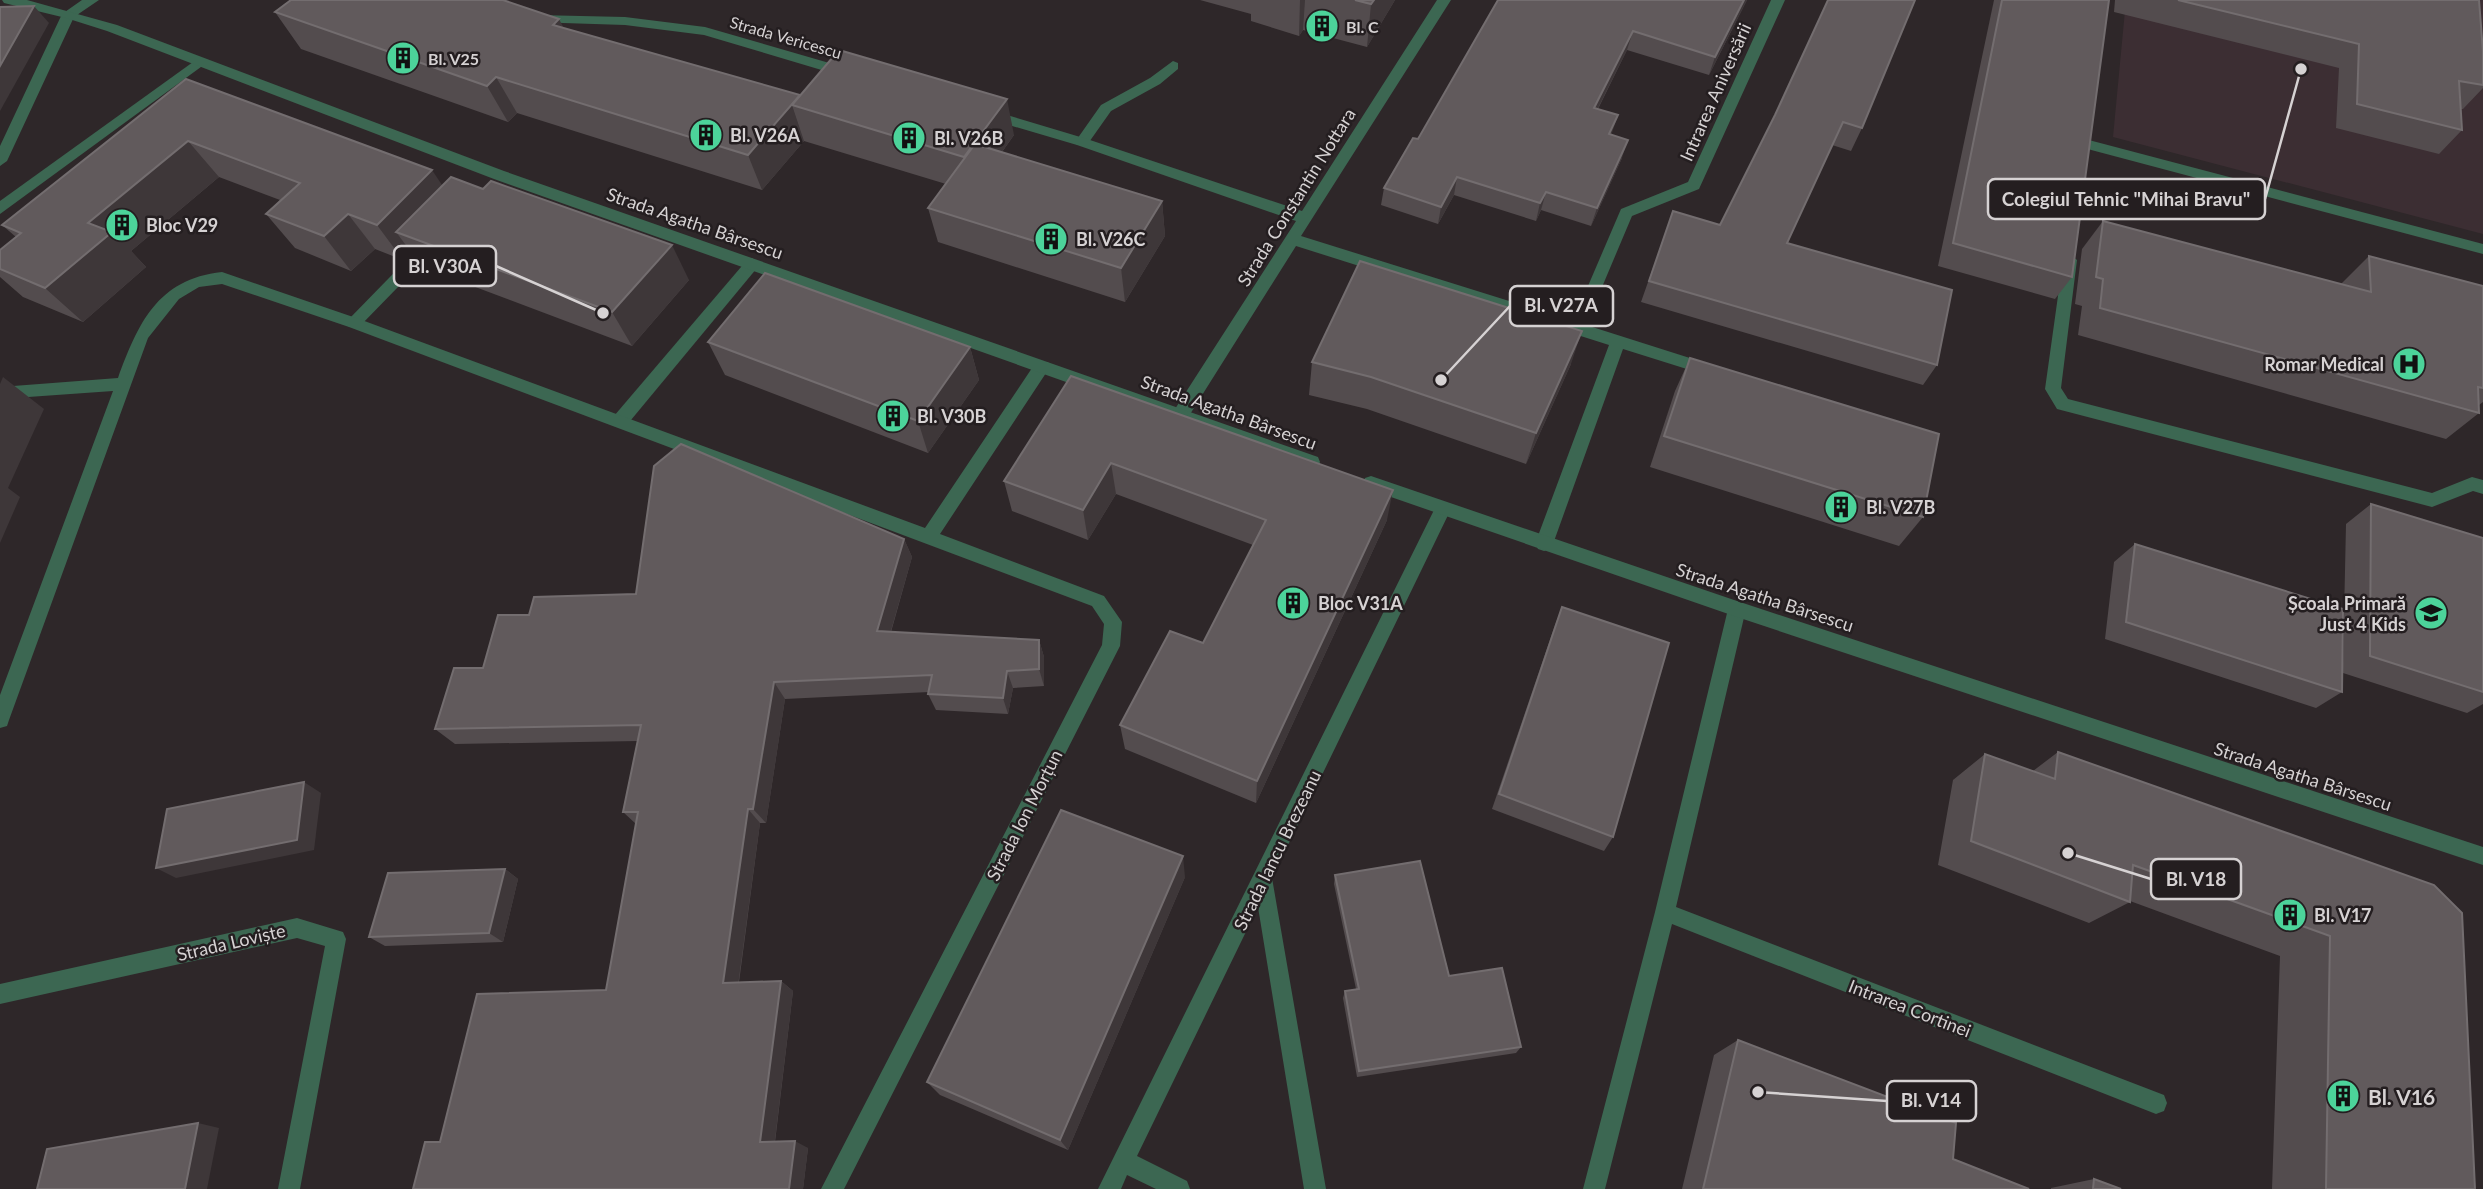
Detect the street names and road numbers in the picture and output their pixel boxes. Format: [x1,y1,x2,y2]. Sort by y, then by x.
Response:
street label: Strada Vericescu [728,12,844,62]
street label: Intrarea Aniversării [1675,20,1755,164]
street label: Strada Constantin Nottara [1232,104,1360,290]
street label: Strada Agatha Bârsescu [604,182,786,264]
street label: Strada Agatha Bârsescu [1138,370,1320,454]
street label: Strada Agatha Bârsescu [1673,558,1857,636]
street label: Strada Agatha Bârsescu [2211,737,2395,815]
street label: Strada Ion Morțun [981,746,1067,884]
street label: Strada Iancu Brezeanu [1229,766,1325,934]
street label: Strada Loviște [175,919,287,965]
street label: Intrarea Cortinei [1846,975,1974,1041]

